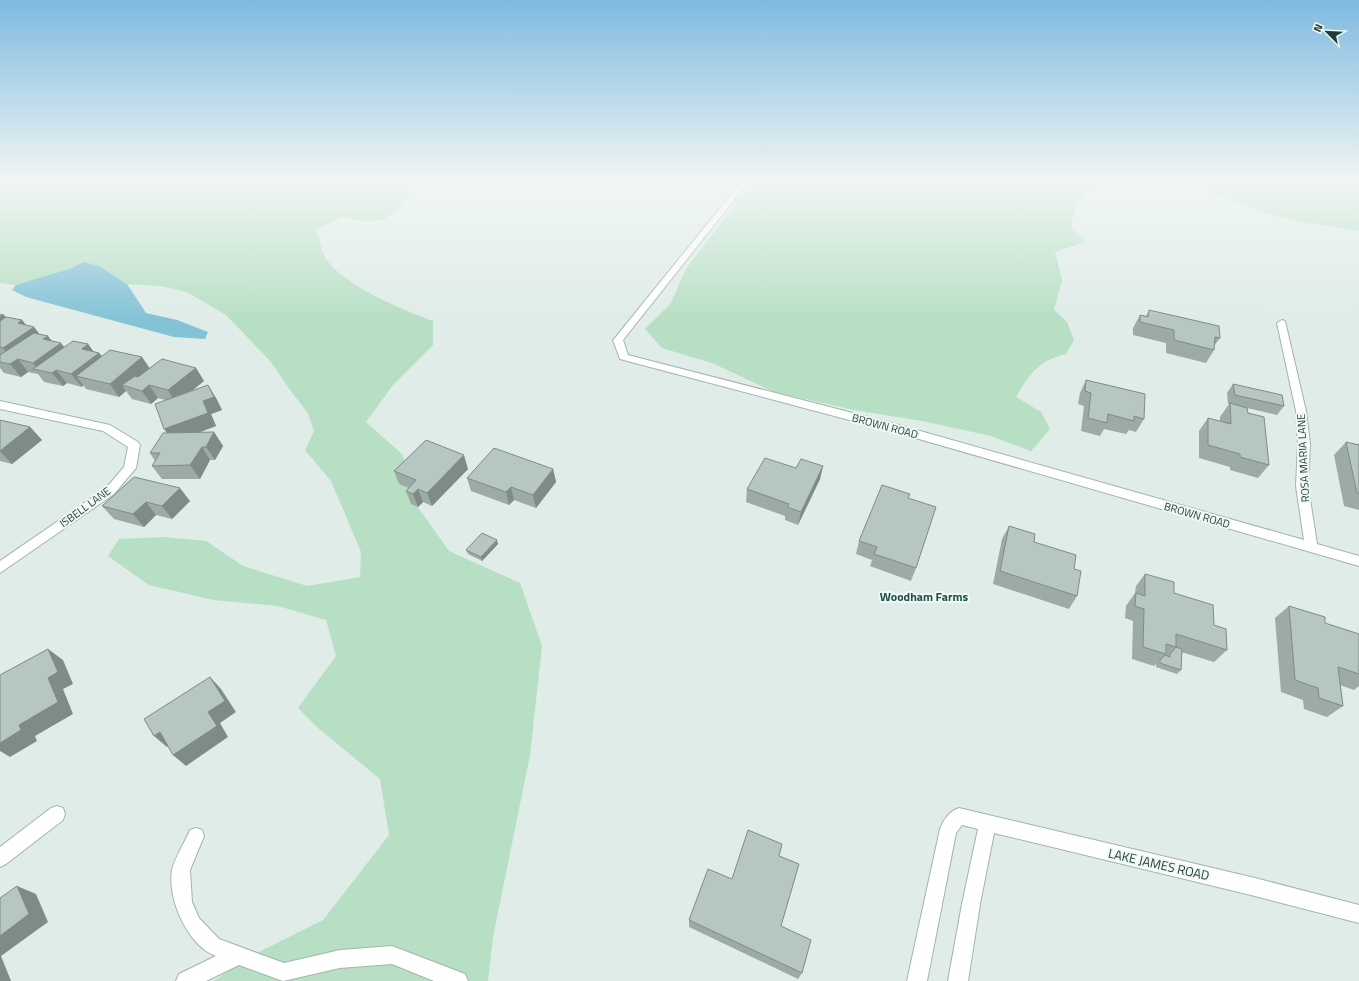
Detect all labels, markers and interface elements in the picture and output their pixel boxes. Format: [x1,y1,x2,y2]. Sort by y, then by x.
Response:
north arrow [1307,12,1347,52]
text: N [1309,21,1327,35]
street label: BROWN ROAD [850,409,920,443]
street label: ROSA MARIA LANE [1293,413,1313,503]
street label: ISBELL LANE [56,483,114,531]
street label: BROWN ROAD [1162,498,1232,532]
district label: Woodham Farms [880,587,968,606]
street label: LAKE JAMES ROAD [1106,843,1212,885]

